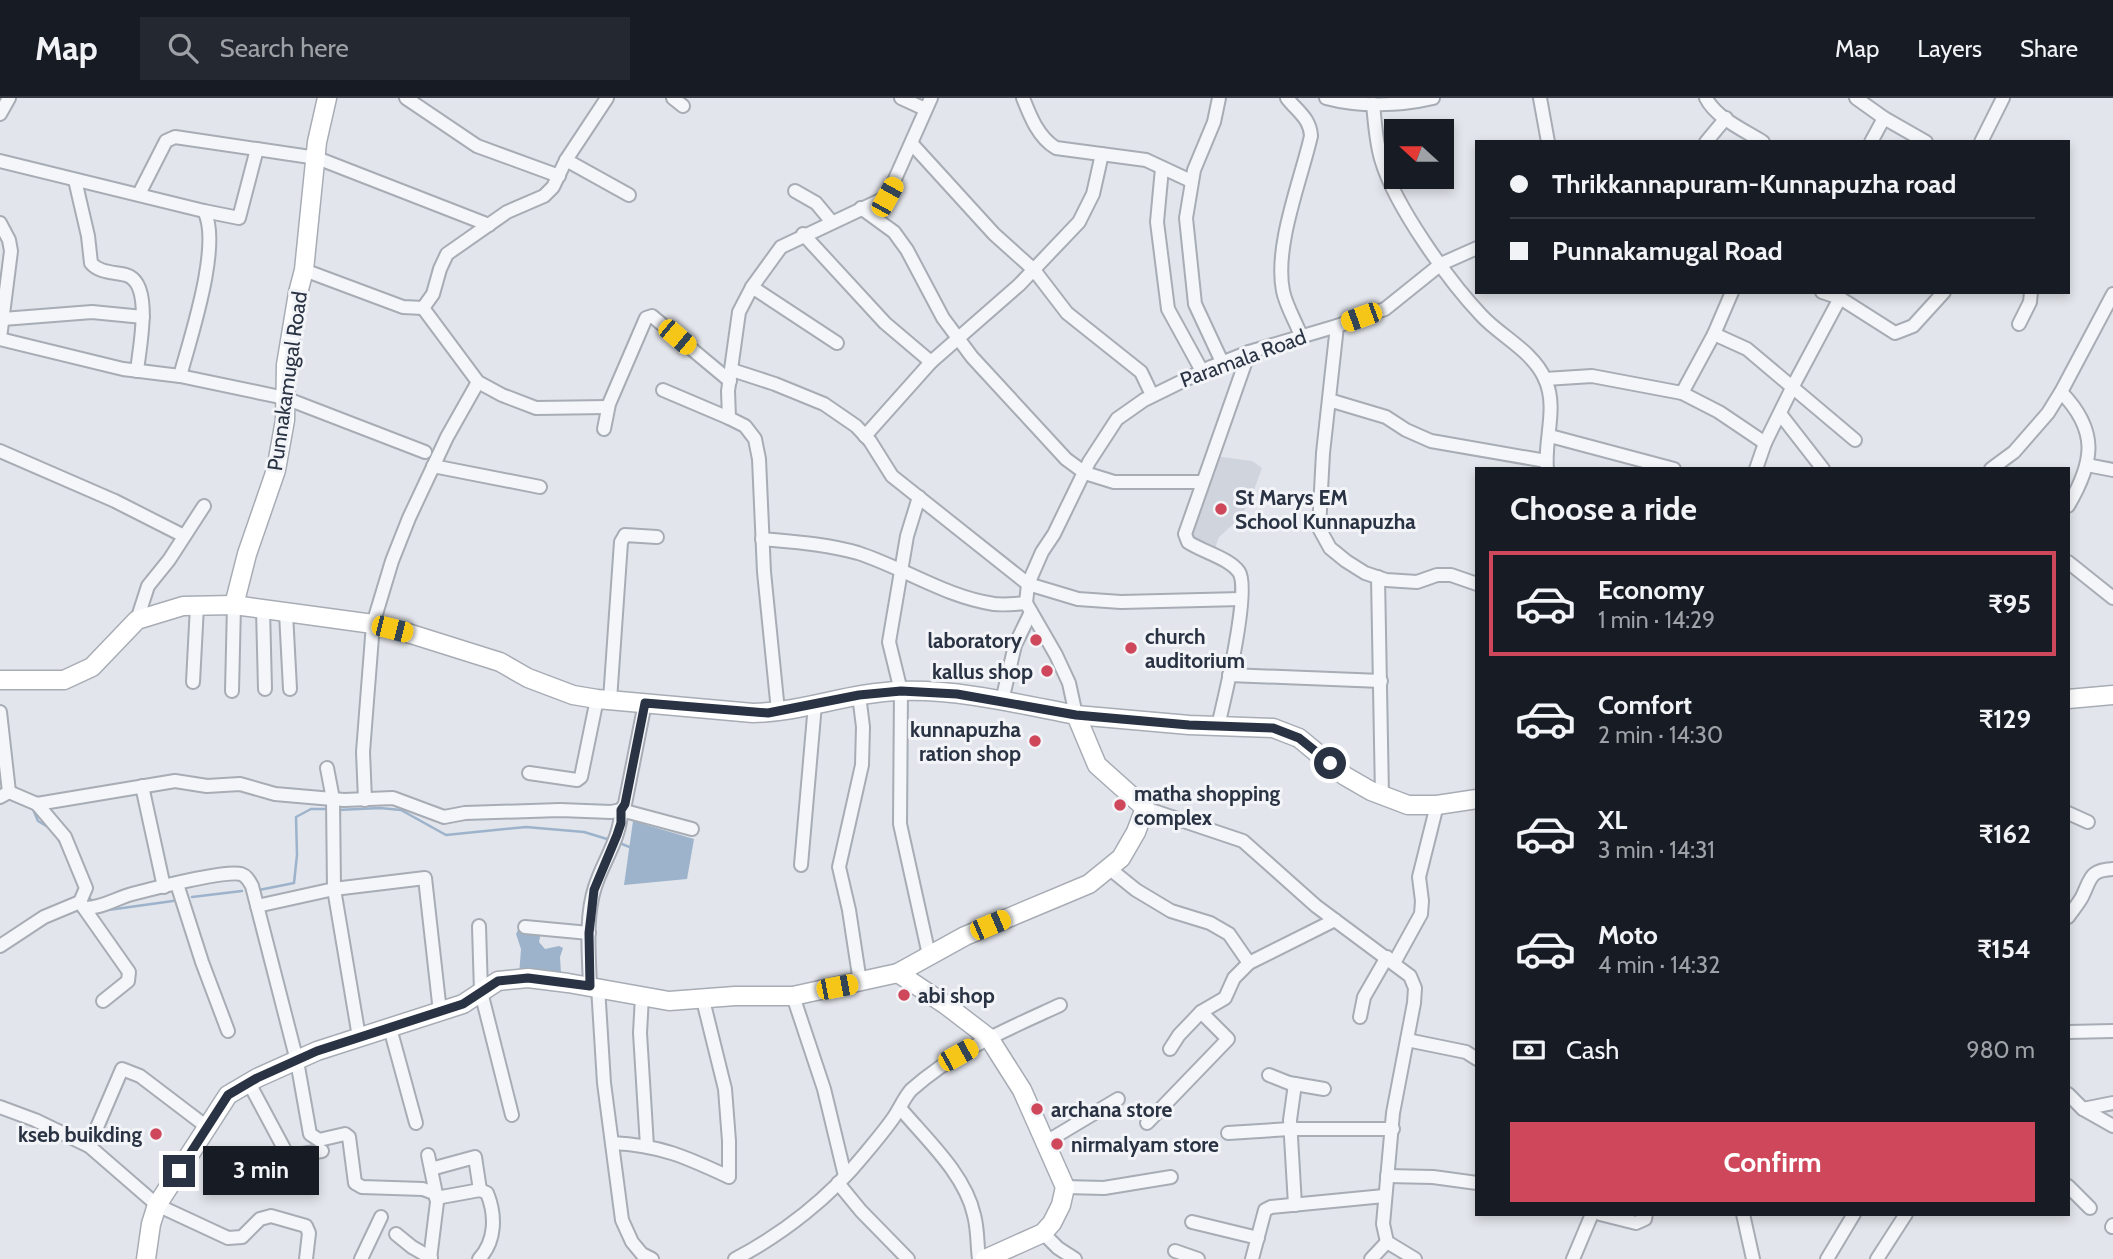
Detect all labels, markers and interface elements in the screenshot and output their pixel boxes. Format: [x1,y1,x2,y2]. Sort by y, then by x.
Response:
search box [140,17,630,80]
text: Map [35,28,98,68]
icon: search [164,29,202,67]
text: Search here [220,32,349,64]
text: Map [1835,34,1879,63]
text: Layers [1917,34,1982,63]
text: Share [2020,34,2078,63]
north arrow [1384,119,1454,189]
map controls [1384,119,1454,189]
text: Thrikkannapuram-Kunnapuzha road [1552,168,1956,200]
car [868,174,907,220]
text: Punnakamugal Road [1552,235,1783,267]
street label: Punnakamugal Road [262,290,312,472]
car [1338,300,1385,334]
car [655,315,700,359]
street label: Paramala Road [1177,324,1309,392]
place label: St Marys EM School Kunnapuzha [1235,485,1416,534]
text: Choose a ride [1510,489,1697,528]
marker: St Marys EM School Kunnapuzha [1213,501,1229,517]
icon: car [1514,572,1577,635]
text: Economy [1598,574,1704,606]
text: ₹95 [1988,588,2031,620]
text: 1 min · 14:29 [1598,606,1715,634]
car [370,614,415,644]
place label: church auditorium [1145,624,1245,673]
place label: laboratory [928,628,1023,653]
marker: laboratory [1028,632,1044,648]
marker: church auditorium [1123,640,1139,656]
place label: kallus shop [932,659,1033,684]
marker: kallus shop [1039,663,1055,679]
icon: car [1514,687,1577,750]
text: Comfort [1598,689,1692,721]
text: ₹129 [1979,703,2031,735]
place label: kunnapuzha ration shop [910,717,1022,766]
text: 2 min · 14:30 [1598,721,1723,749]
marker: kunnapuzha ration shop [1027,733,1043,749]
route start [1314,747,1346,779]
place label: matha shopping complex [1134,781,1281,830]
marker: matha shopping complex [1112,797,1128,813]
icon: car [1514,802,1577,865]
text: XL [1598,804,1627,836]
text: ₹162 [1979,818,2031,850]
text: 3 min · 14:31 [1598,836,1715,864]
car [967,907,1014,943]
icon: car [1514,917,1577,980]
text: Moto [1598,919,1658,951]
text: ₹154 [1977,933,2031,965]
text: 4 min · 14:32 [1598,951,1720,979]
car [815,973,860,1001]
place label: abi shop [918,983,995,1008]
marker: abi shop [896,987,912,1003]
icon: cash [1510,1031,1548,1069]
text: Cash [1566,1034,1619,1066]
car [935,1036,982,1074]
text: 980 m [1967,1036,2035,1064]
place label: archana store [1051,1097,1172,1122]
marker: archana store [1029,1101,1045,1117]
place label: kseb buikding [18,1122,142,1147]
button: Confirm [1510,1122,2035,1202]
marker: kseb buikding [148,1126,164,1142]
place label: nirmalyam store [1071,1132,1219,1157]
marker: nirmalyam store [1049,1136,1065,1152]
callout: 3 min [204,1146,319,1196]
route end [163,1155,195,1187]
text: 3 min [233,1156,289,1184]

